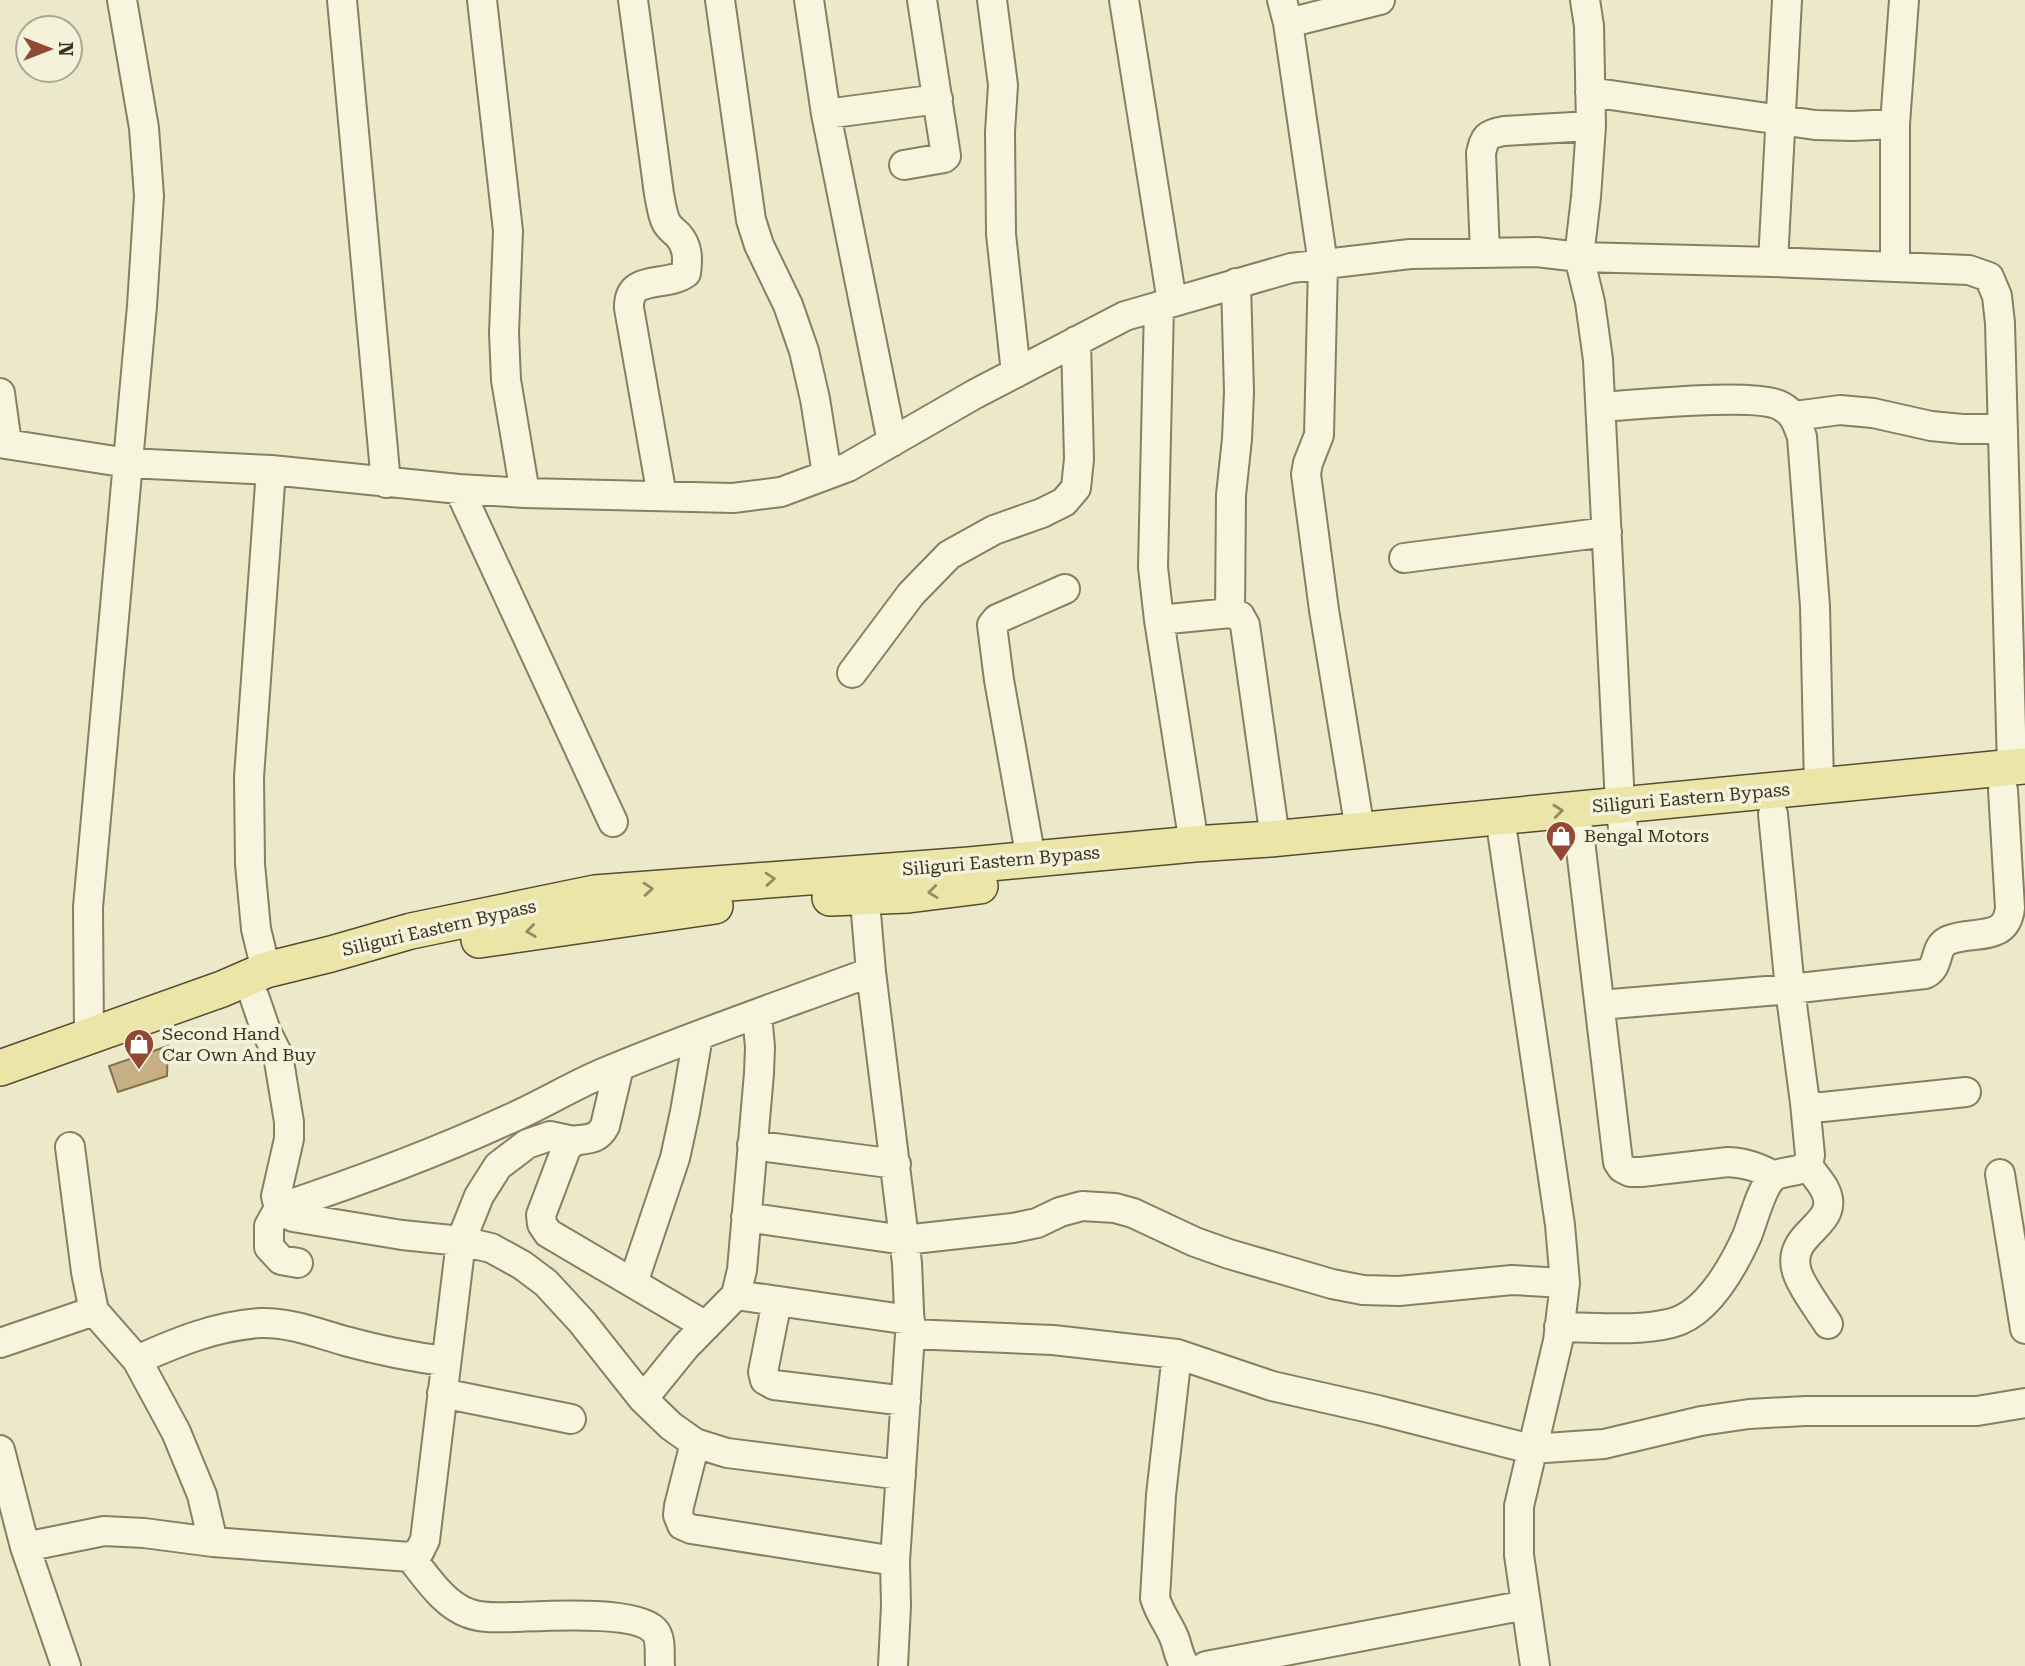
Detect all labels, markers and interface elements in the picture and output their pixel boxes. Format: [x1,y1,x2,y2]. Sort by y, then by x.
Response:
north arrow [14,14,84,84]
text: N [54,42,77,57]
street label: Siliguri Eastern Bypass [1591,778,1791,817]
one-way arrow [1552,803,1564,818]
shop icon: Bengal Motors [1544,819,1578,863]
place label: Bengal Motors [1584,825,1709,846]
street label: Siliguri Eastern Bypass [901,841,1101,880]
one-way arrow [765,872,776,887]
one-way arrow [643,882,654,897]
one-way arrow [927,884,939,899]
street label: Siliguri Eastern Bypass [340,895,538,960]
one-way arrow [525,924,537,939]
place label: Second Hand Car Own And Buy [162,1023,316,1065]
shop icon: Second Hand Car Own And Buy [122,1027,156,1071]

